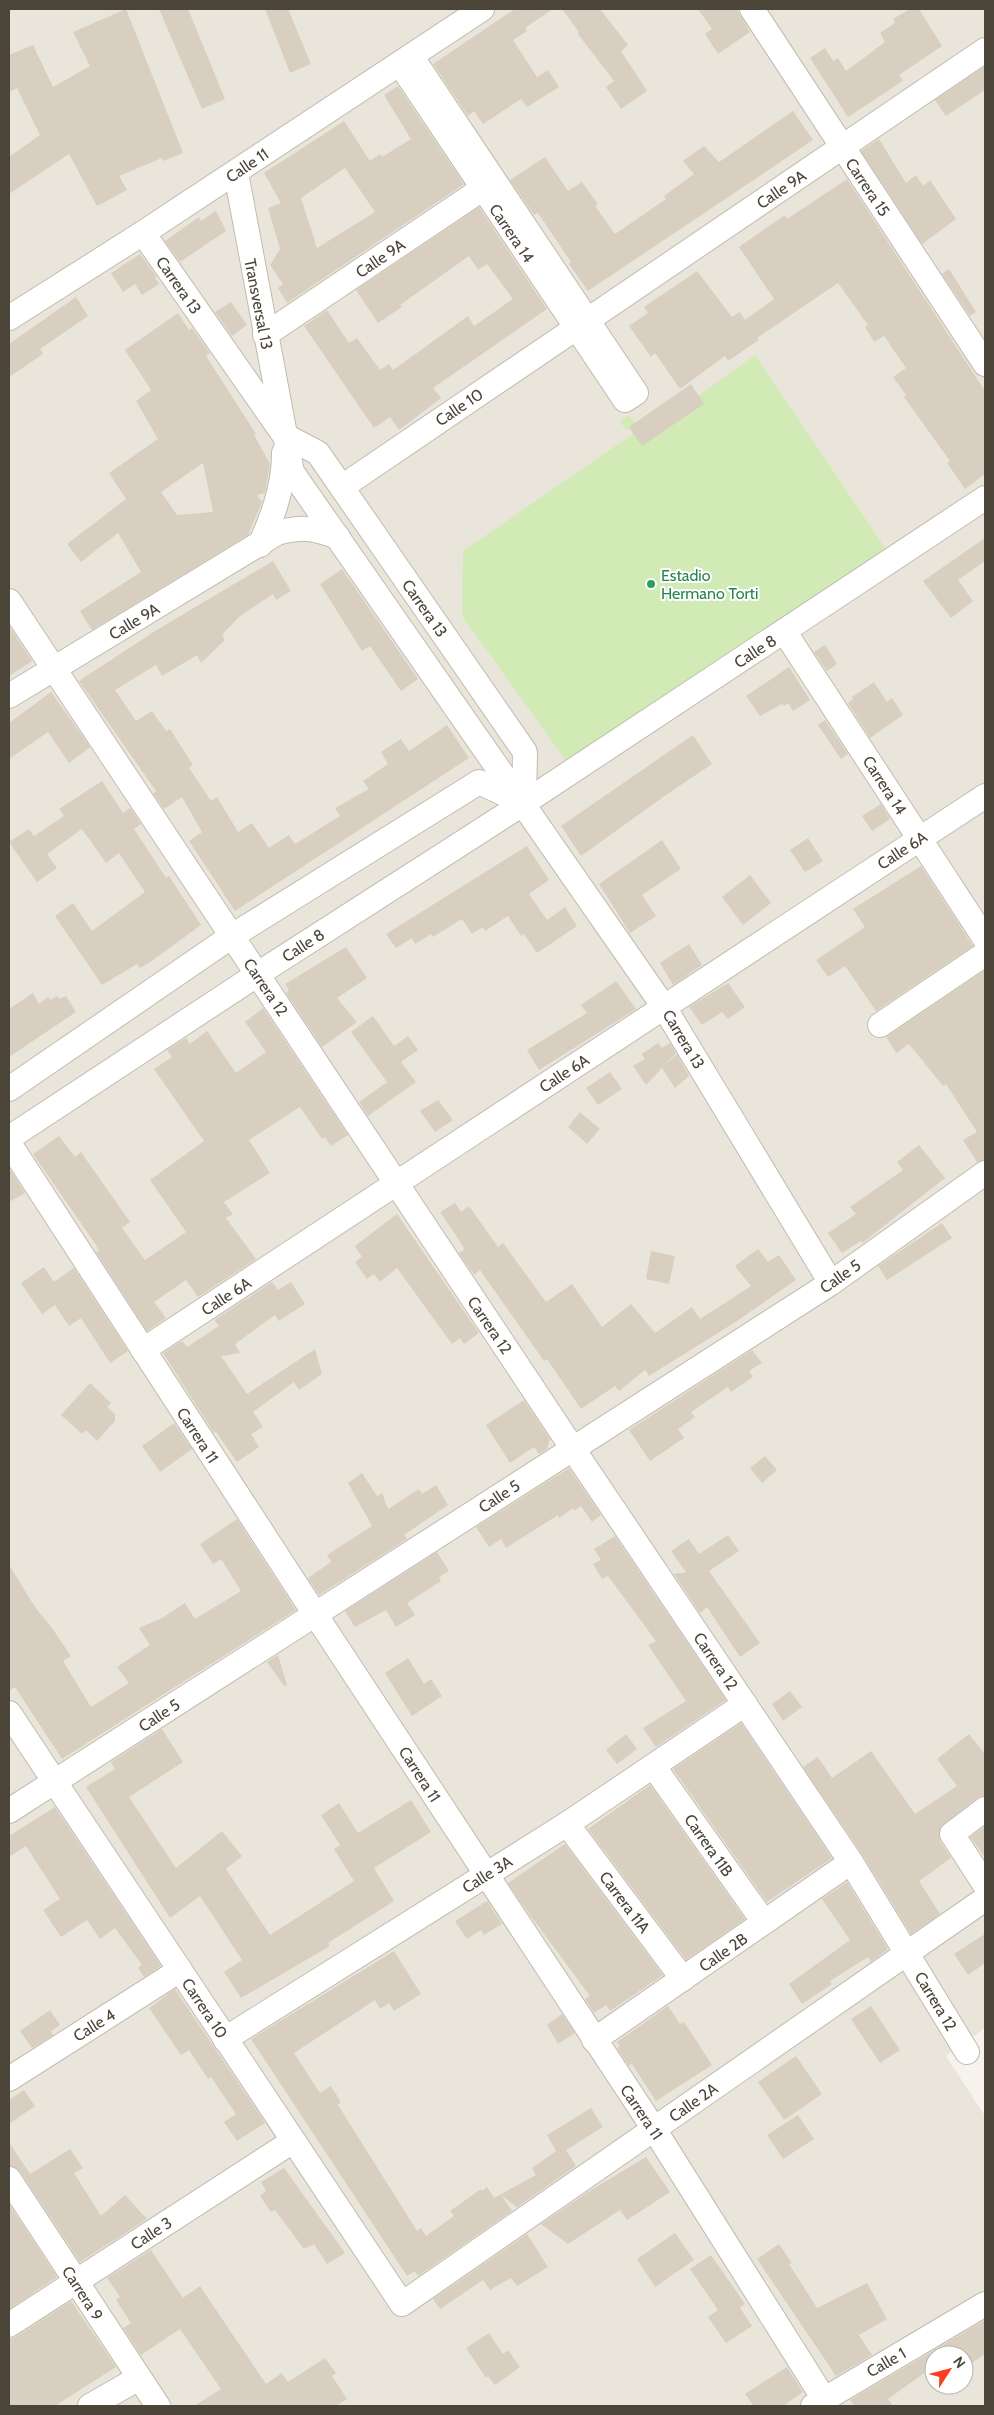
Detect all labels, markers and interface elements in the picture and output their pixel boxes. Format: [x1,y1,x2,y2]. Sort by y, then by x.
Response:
street label: Calle 11 [222,144,272,186]
street label: Carrera 15 [841,155,894,220]
street label: Calle 9A [753,166,810,213]
street label: Carrera 14 [485,200,538,266]
street label: Calle 9A [352,235,409,282]
street label: Carrera 13 [152,253,205,318]
street label: Transversal 13 [240,257,277,351]
street label: Calle 10 [432,385,487,430]
place label: Estadio Hermano Torti [661,566,758,603]
street label: Carrera 13 [398,576,451,641]
marker: Estadio Hermano Torti [645,578,657,590]
street label: Calle 9A [106,599,163,644]
street label: Calle 8 [731,631,780,672]
street label: Carrera 14 [859,752,911,818]
street label: Calle 6A [874,827,931,874]
street label: Calle 8 [279,925,328,966]
street label: Carrera 12 [239,955,292,1020]
street label: Carrera 13 [659,1006,709,1072]
street label: Calle 6A [536,1050,593,1097]
street label: Calle 5 [816,1256,864,1297]
street label: Calle 6A [198,1273,255,1320]
street label: Carrera 12 [463,1293,516,1358]
street label: Carrera 11 [173,1404,223,1467]
street label: Calle 5 [475,1476,524,1517]
street label: Carrera 12 [689,1629,742,1694]
street label: Calle 5 [135,1695,184,1736]
street label: Carrera 11 [395,1743,445,1806]
street label: Carrera 11B [680,1810,737,1881]
street label: Calle 3A [459,1852,516,1897]
street label: Carrera 11A [595,1868,654,1937]
street label: Calle 2B [695,1929,752,1976]
street label: Carrera 12 [911,1968,961,2034]
street label: Carrera 10 [178,1975,232,2042]
street label: Calle 4 [70,2005,119,2046]
street label: Calle 2A [665,2079,721,2126]
street label: Carrera 11 [616,2081,667,2143]
street label: Calle 3 [127,2213,176,2254]
street label: Carrera 9 [58,2263,107,2324]
street label: Calle 1 [863,2344,909,2381]
north arrow [924,2345,974,2395]
text: N [949,2353,970,2372]

